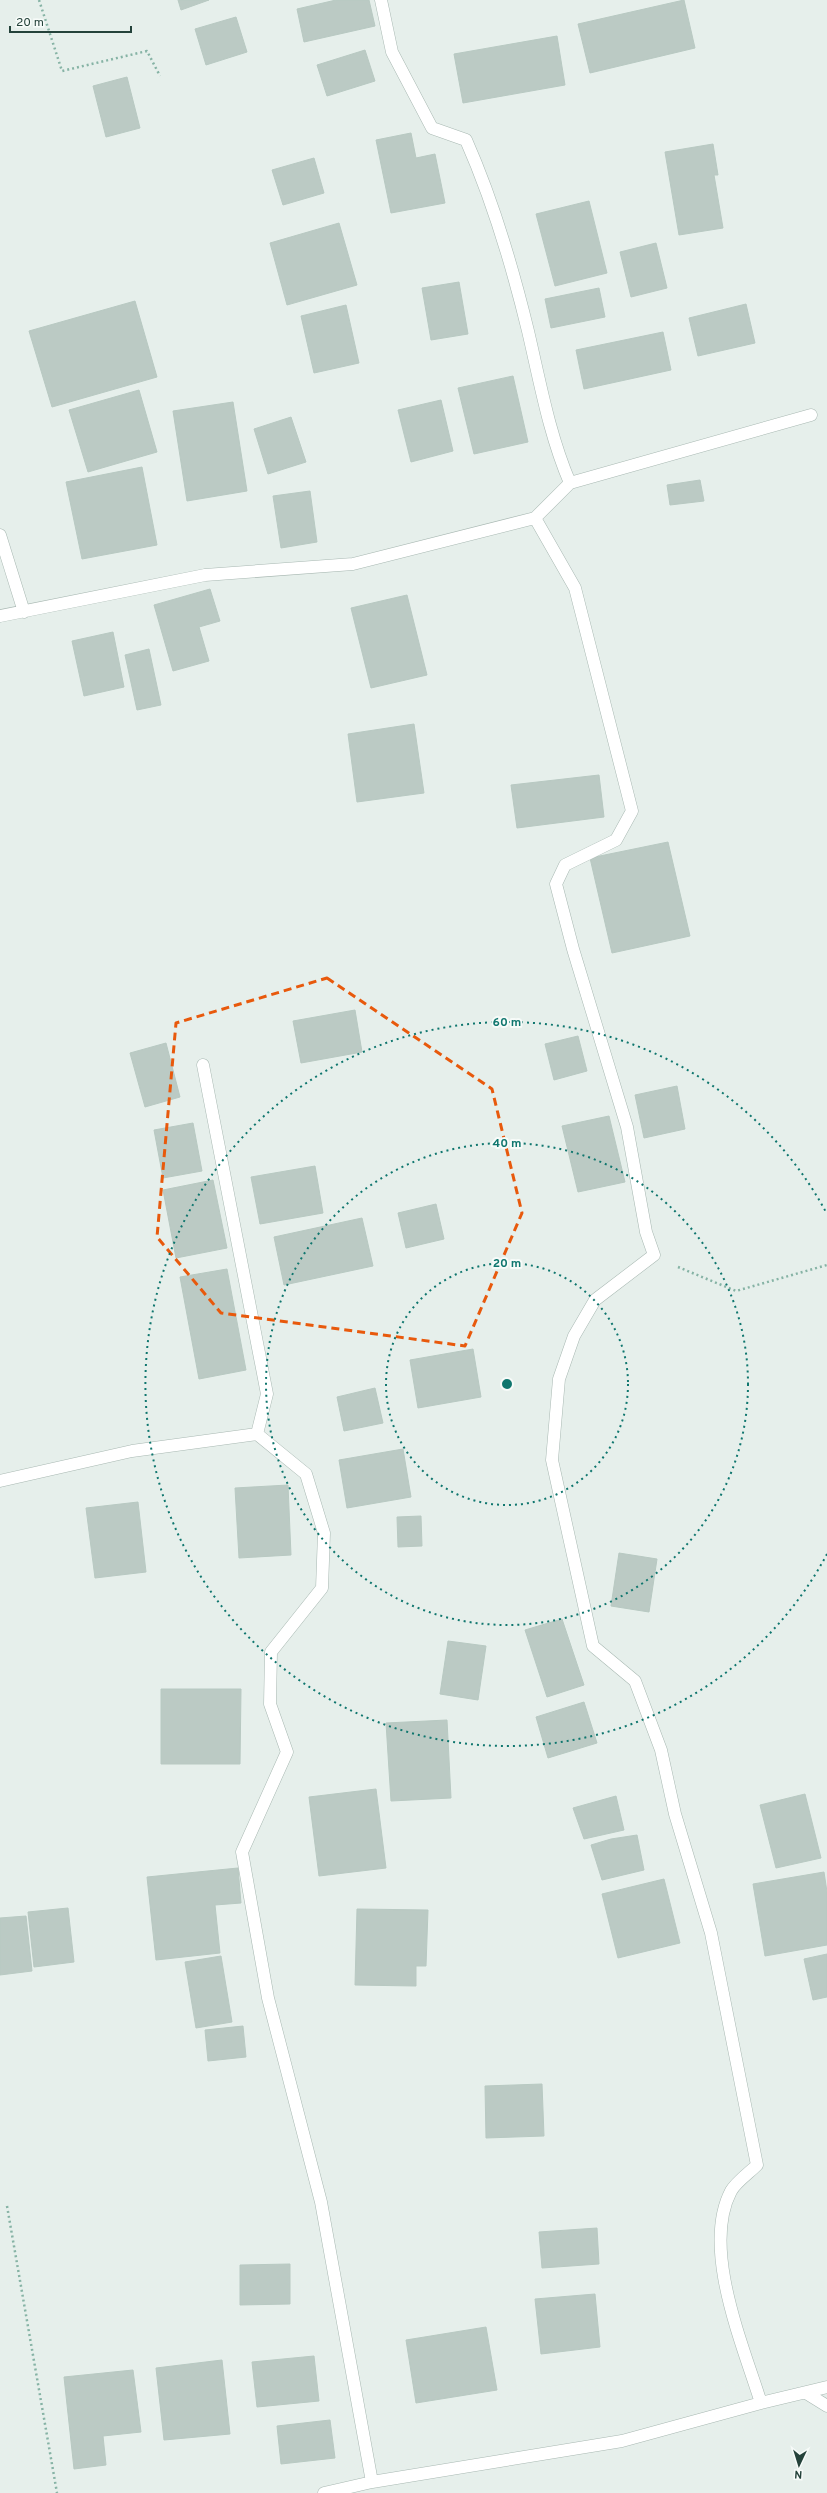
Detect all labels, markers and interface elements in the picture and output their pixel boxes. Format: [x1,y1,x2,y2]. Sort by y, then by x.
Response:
scale bar [10,8,131,34]
text: 20 m [16,15,44,31]
text: 60 m [493,1015,521,1031]
text: 40 m [492,1136,522,1152]
text: 20 m [493,1256,521,1272]
centre of rings [500,1377,514,1391]
north arrow [779,2445,819,2485]
text: N [794,2467,803,2481]

